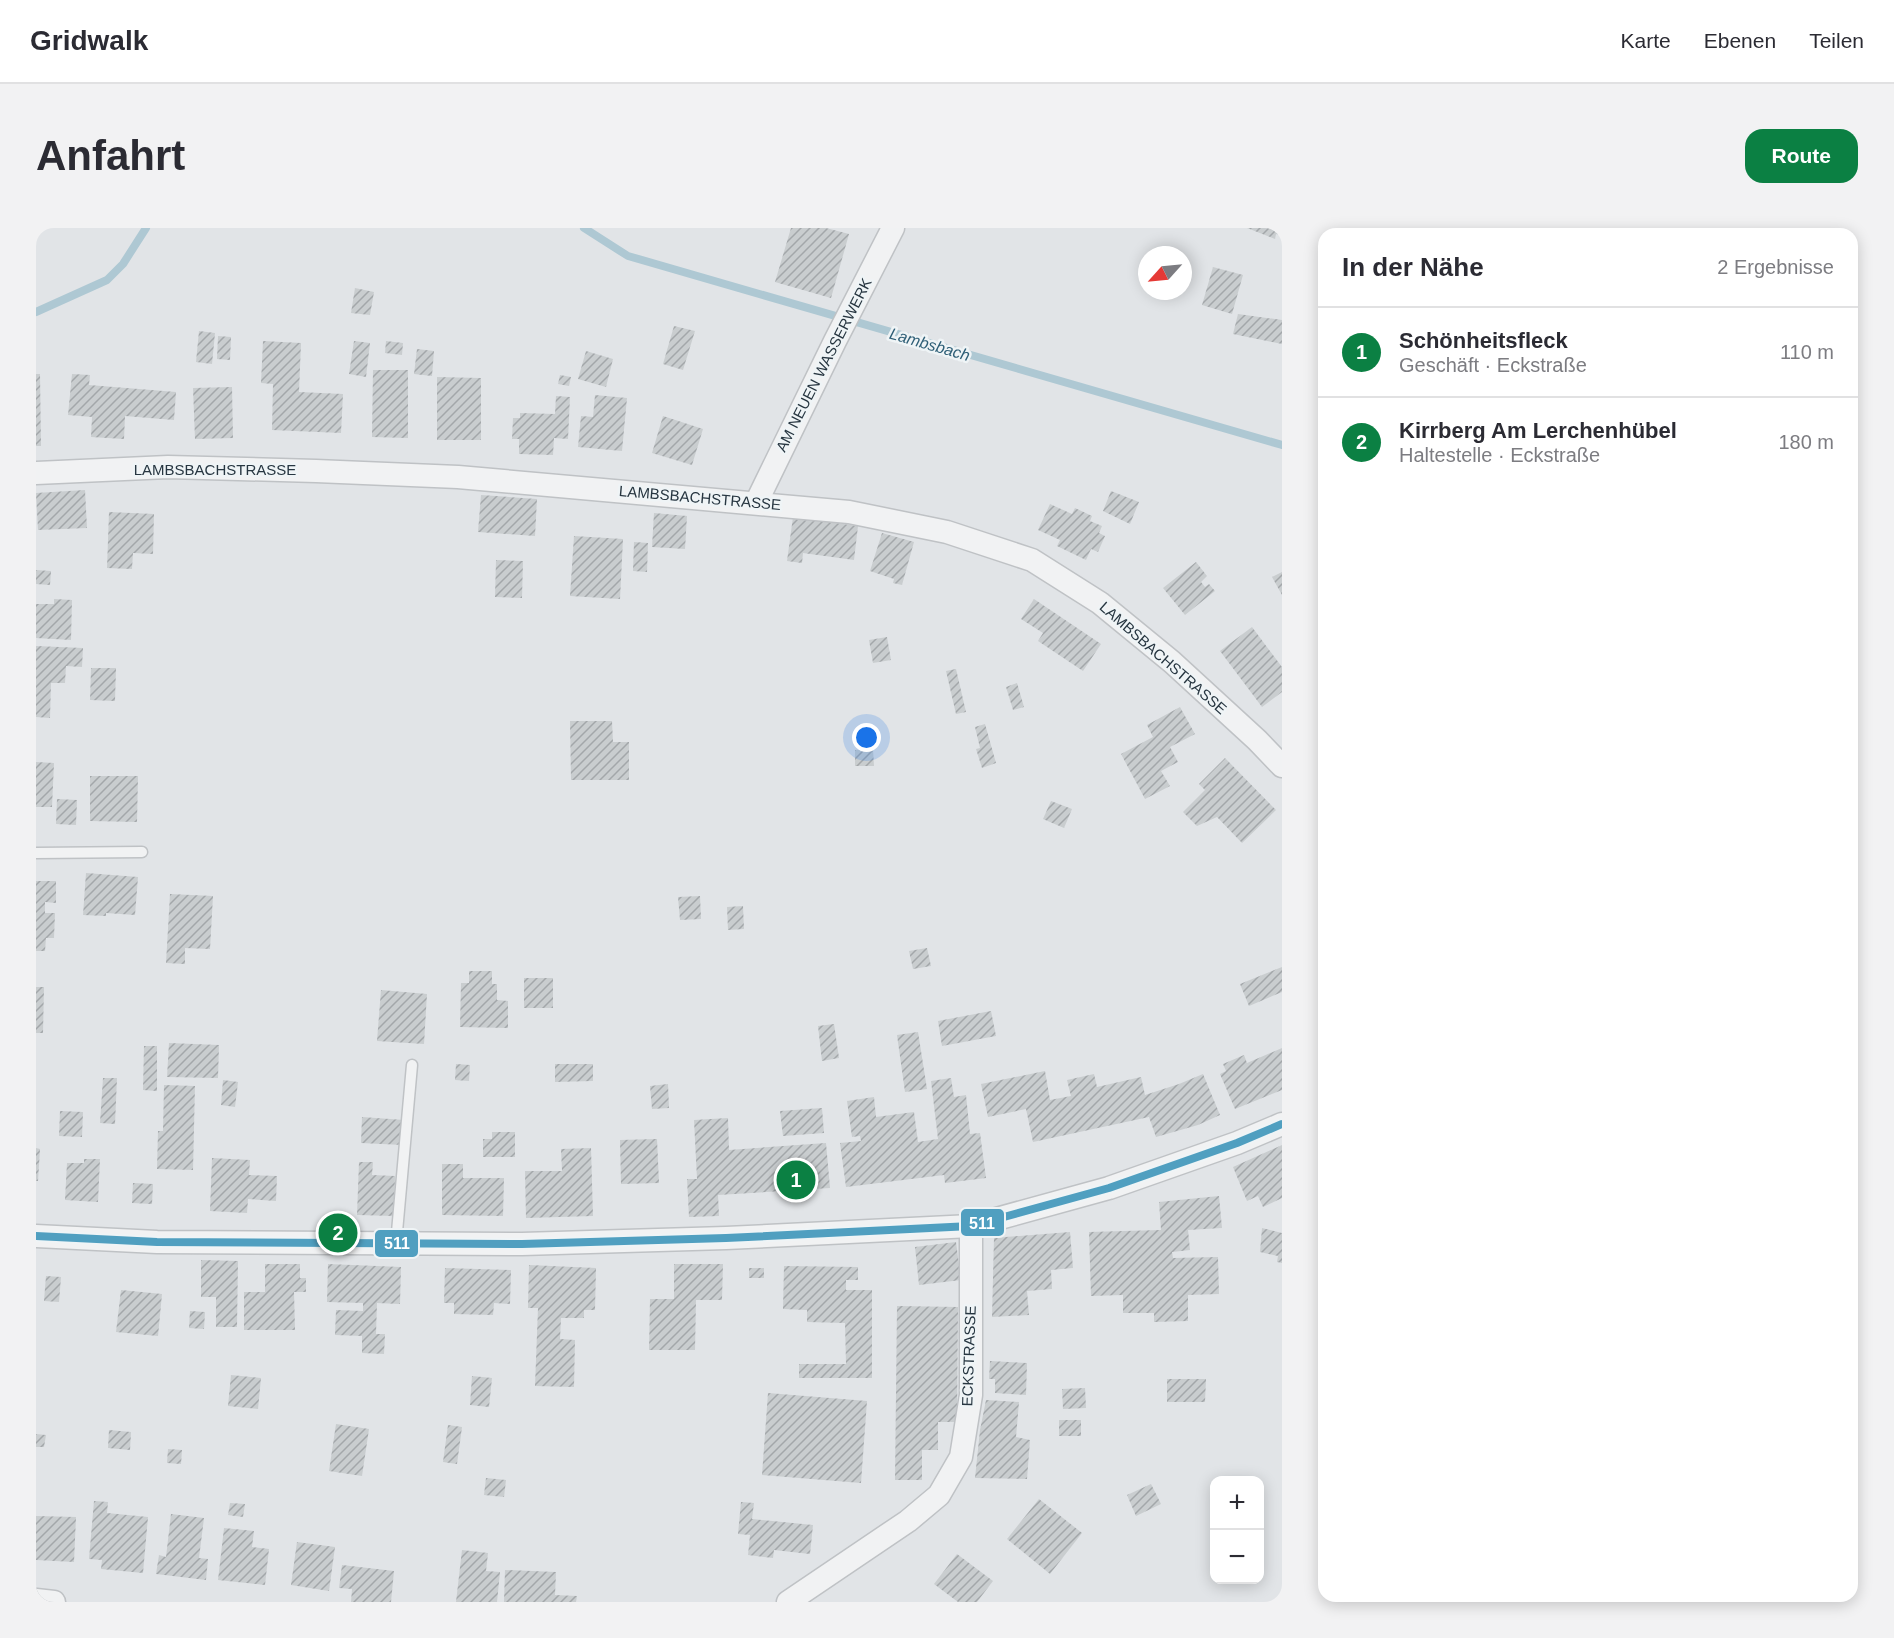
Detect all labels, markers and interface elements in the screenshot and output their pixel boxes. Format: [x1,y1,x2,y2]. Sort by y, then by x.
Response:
text: Gridwalk [30,25,148,56]
text: Karte [1621,29,1671,52]
text: Ebenen [1704,29,1776,52]
text: Teilen [1809,29,1864,52]
button: Route [1745,129,1858,183]
text: Anfahrt [36,132,185,179]
north arrow [1138,246,1192,300]
text: In der Nähe [1342,252,1484,282]
text: 2 Ergebnisse [1717,256,1834,278]
street label: AM NEUEN WASSERWERK [772,275,875,454]
water label: Lambsbach [888,325,972,364]
text: Schönheitsfleck [1399,328,1568,353]
text: 1 [1356,341,1367,363]
text: 110 m [1780,341,1834,363]
text: Geschäft · Eckstraße [1399,354,1587,376]
text: Kirrberg Am Lerchenhübel [1399,418,1677,443]
text: 2 [1356,431,1367,453]
text: 180 m [1778,431,1834,453]
text: Haltestelle · Eckstraße [1399,444,1600,466]
street label: LAMBSBACHSTRASSE [134,461,296,478]
street label: LAMBSBACHSTRASSE [618,482,782,513]
street label: LAMBSBACHSTRASSE [1096,598,1230,717]
your location [852,723,881,752]
pin: 1 [776,1158,816,1202]
line badge: 511 [960,1208,1005,1237]
pin: 2 [318,1210,358,1256]
text: 511 [969,1215,995,1232]
line badge: 511 [374,1229,419,1258]
text: 511 [384,1235,410,1252]
street label: ECKSTRASSE [958,1305,979,1407]
map controls [1210,1476,1264,1584]
button: + [1210,1476,1264,1530]
button: − [1210,1530,1264,1584]

